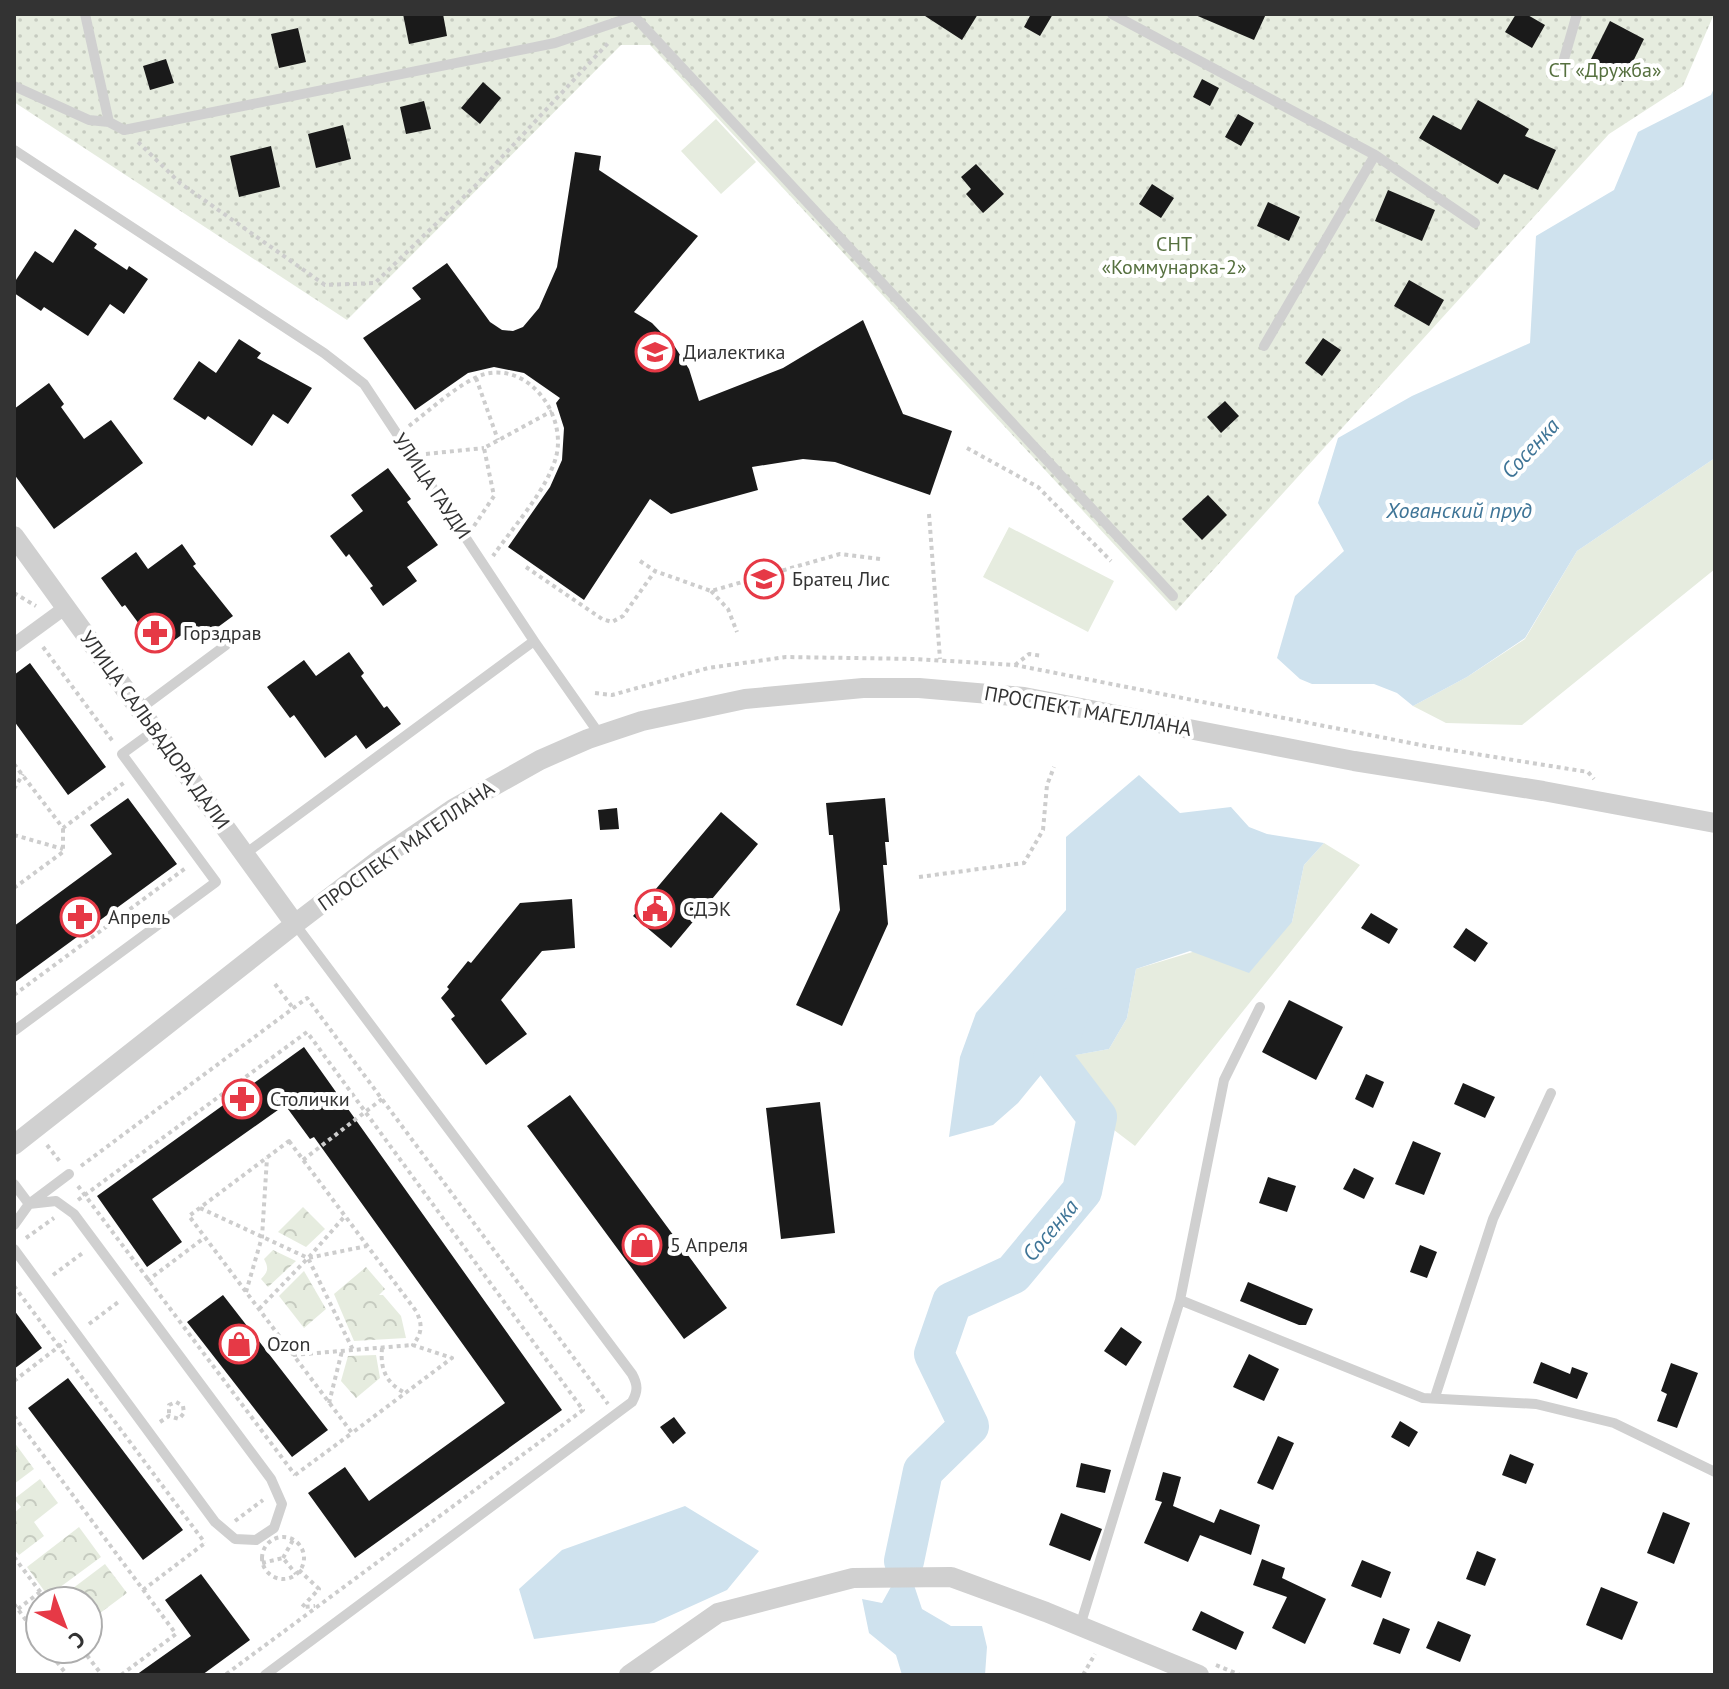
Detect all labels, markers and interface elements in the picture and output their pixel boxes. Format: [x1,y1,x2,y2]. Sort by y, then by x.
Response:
park label: СТ «Дружба» [1548,57,1662,83]
park label: СНТ «Коммунарка-2» [1102,231,1246,280]
school or university icon: Диалектика [634,331,676,373]
place label: Диалектика [683,339,785,365]
water label: Сосенка [1495,412,1565,484]
street label: УЛИЦА ГАУДИ [387,428,477,544]
water label: Хованский пруд [1385,496,1532,524]
school or university icon: Братец Лис [743,558,785,600]
place label: Братец Лис [792,566,890,592]
pharmacy icon: Горздрав [134,612,176,654]
place label: Горздрав [183,620,262,646]
street label: УЛИЦА САЛЬВАДОРА ДАЛИ [74,626,236,834]
street label: ПРОСПЕКТ МАГЕЛЛАНА [983,680,1194,742]
street label: ПРОСПЕКТ МАГЕЛЛАНА [313,775,500,917]
public building icon: СДЭК [634,888,676,930]
pharmacy icon: Апрель [59,896,101,938]
place label: СДЭК [683,896,731,922]
place label: Апрель [108,904,170,930]
pharmacy icon: Столички [221,1078,263,1120]
place label: Столички [270,1086,350,1112]
water label: Сосенка [1016,1193,1084,1267]
shop icon: 5 Апреля [621,1224,663,1266]
place label: 5 Апреля [670,1232,748,1258]
shop icon: Ozon [218,1323,260,1365]
place label: Ozon [267,1331,311,1357]
north arrow [24,1585,104,1665]
text: С [63,1625,91,1654]

